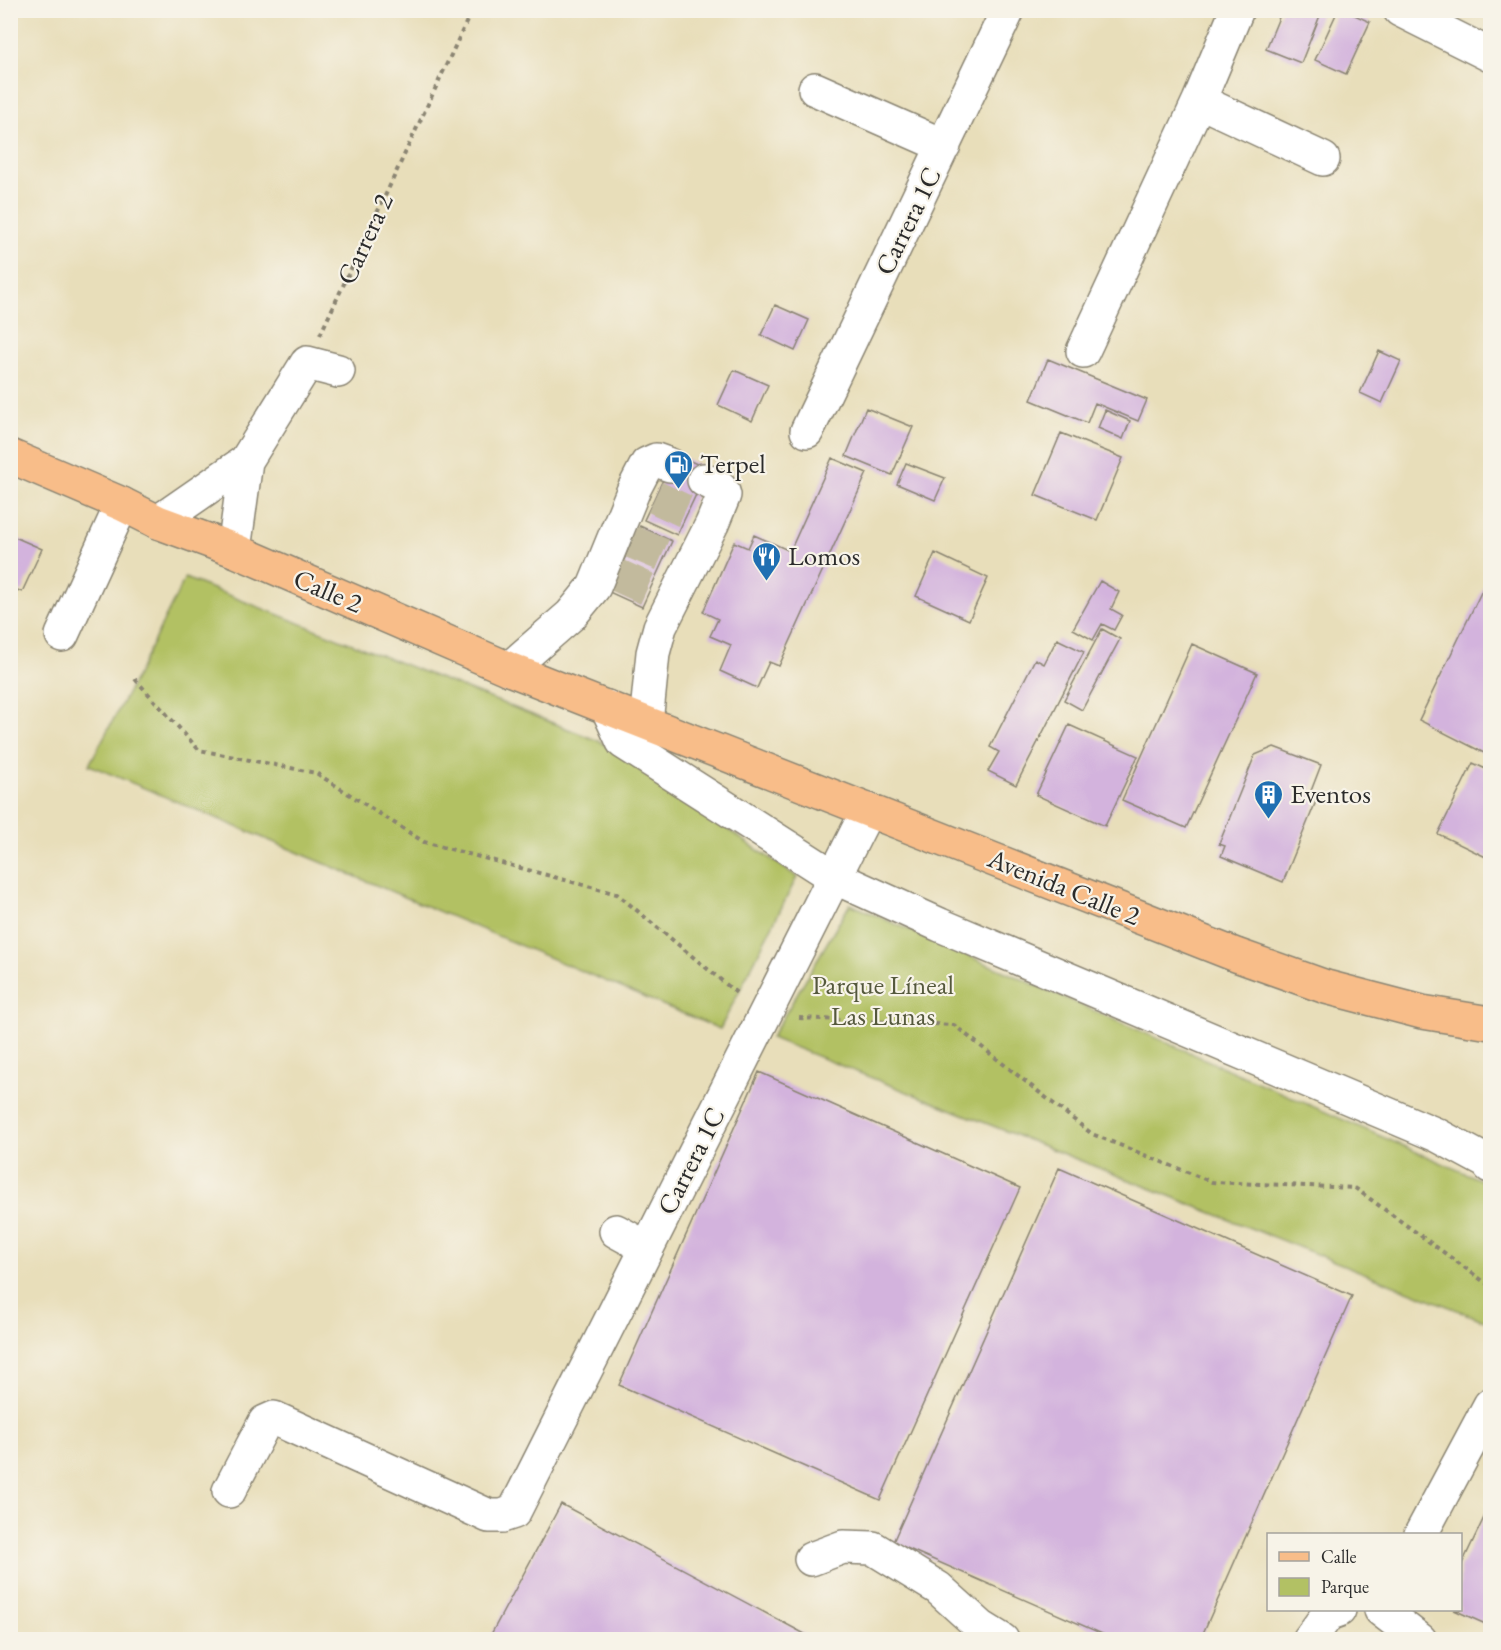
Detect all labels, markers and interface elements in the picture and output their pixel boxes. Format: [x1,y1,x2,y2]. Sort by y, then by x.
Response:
street label: Carrera 1C [866,161,949,281]
street label: Carrera 2 [328,188,401,290]
place label: Terpel [700,446,766,481]
fuel station icon: Terpel [663,448,695,490]
place label: Lomos [788,538,860,573]
restaurant icon: Lomos [751,540,783,582]
street label: Calle 2 [288,560,368,621]
place label: Eventos [1290,776,1371,811]
building icon: Eventos [1253,778,1285,820]
street label: Avenida Calle 2 [982,840,1145,933]
park label: Parque Líneal Las Lunas [812,967,954,1033]
street label: Carrera 1C [649,1101,732,1220]
legend [1267,1533,1462,1611]
text: Calle [1321,1545,1357,1568]
text: Parque [1321,1575,1369,1598]

